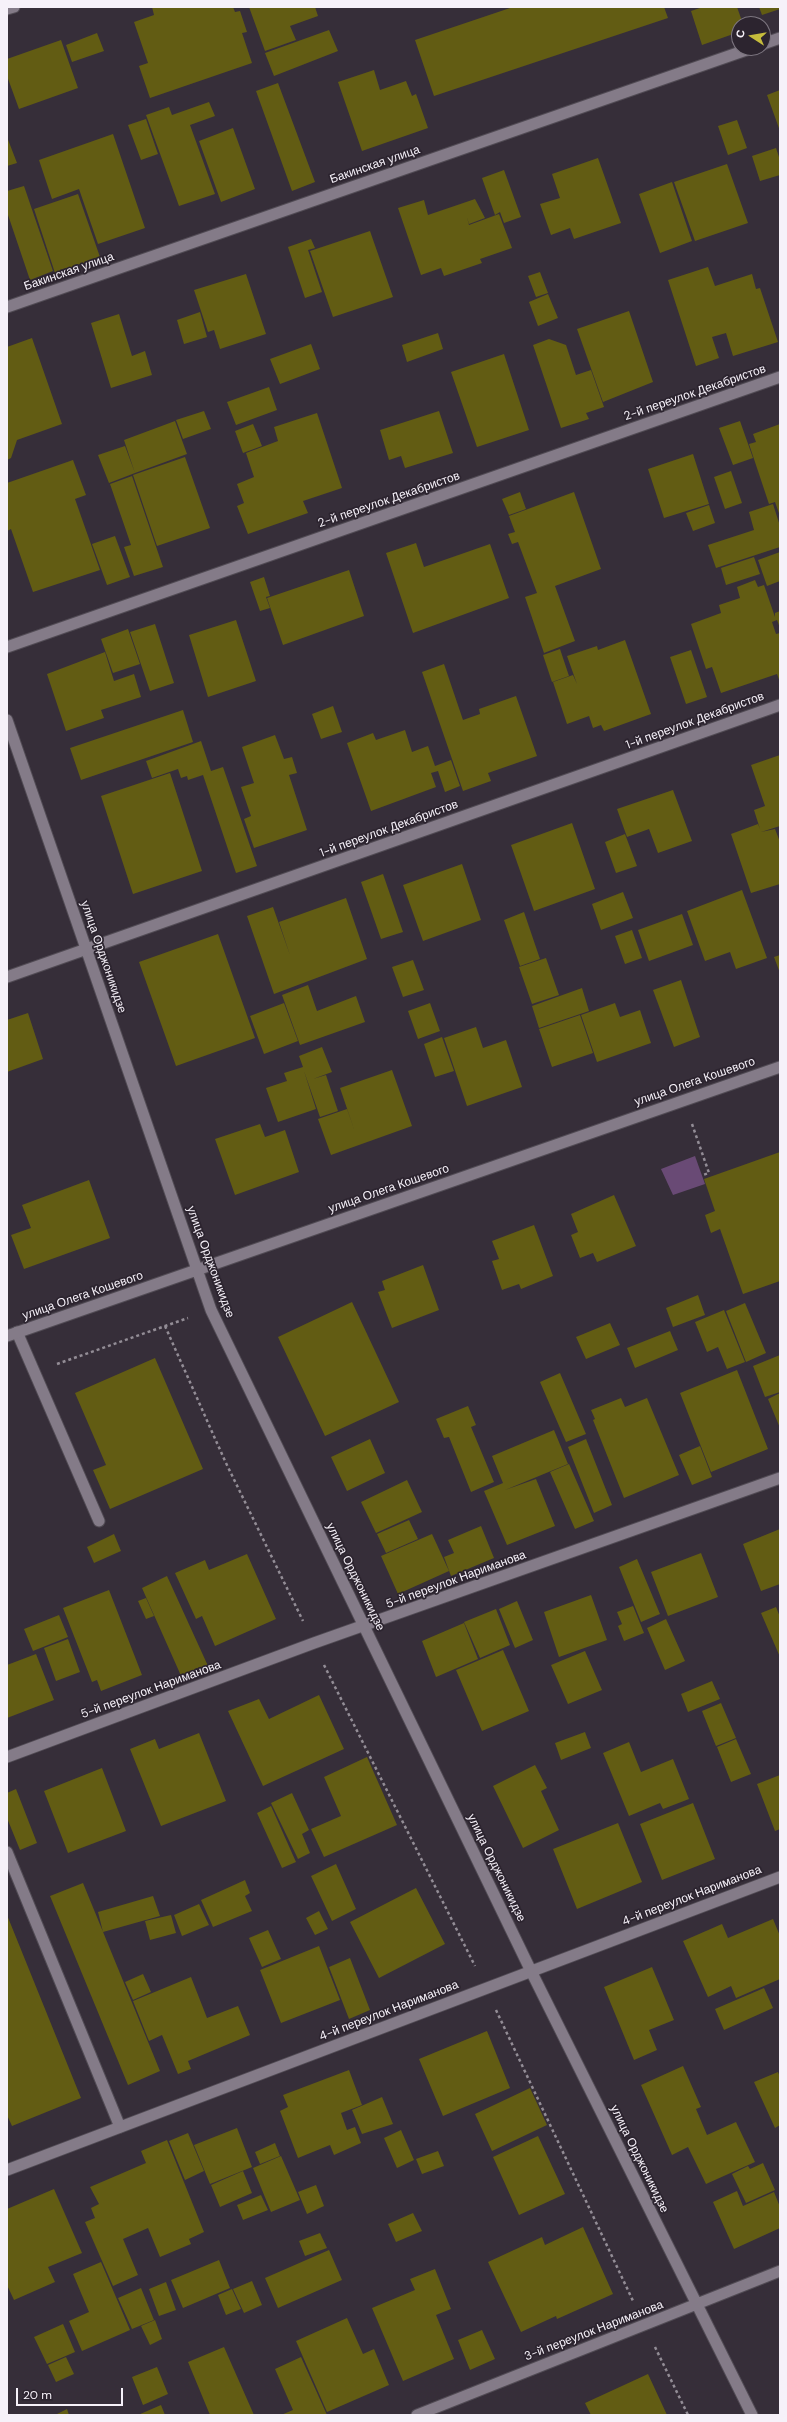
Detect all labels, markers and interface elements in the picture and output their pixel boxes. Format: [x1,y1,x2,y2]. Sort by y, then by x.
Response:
north arrow [731,16,771,56]
text: С [733,28,748,39]
street label: Бакинская улица [328,143,422,187]
street label: Бакинская улица [22,250,116,294]
street label: 2-й переулок Декабристов [622,362,768,424]
street label: 2-й переулок Декабристов [316,469,462,531]
street label: 1-й переулок Декабристов [624,689,766,753]
street label: 1-й переулок Декабристов [318,797,460,861]
street label: улица Орджоникидзе [77,899,129,1015]
street label: улица Олега Кошевого [633,1055,757,1109]
street label: улица Олега Кошевого [327,1162,451,1216]
street label: улица Орджоникидзе [183,1204,237,1320]
street label: улица Олега Кошевого [21,1269,145,1323]
street label: улица Орджоникидзе [323,1521,387,1633]
street label: 5-й переулок Нариманова [384,1548,528,1612]
street label: 5-й переулок Нариманова [79,1658,223,1722]
street label: улица Орджоникидзе [464,1812,528,1924]
street label: 4-й переулок Нариманова [620,1863,764,1929]
street label: 4-й переулок Нариманова [317,1978,461,2044]
street label: улица Орджоникидзе [607,2103,671,2215]
street label: 3-й переулок Нариманова [522,2298,666,2364]
scale bar [18,2380,125,2406]
text: 20 m [23,2387,52,2403]

